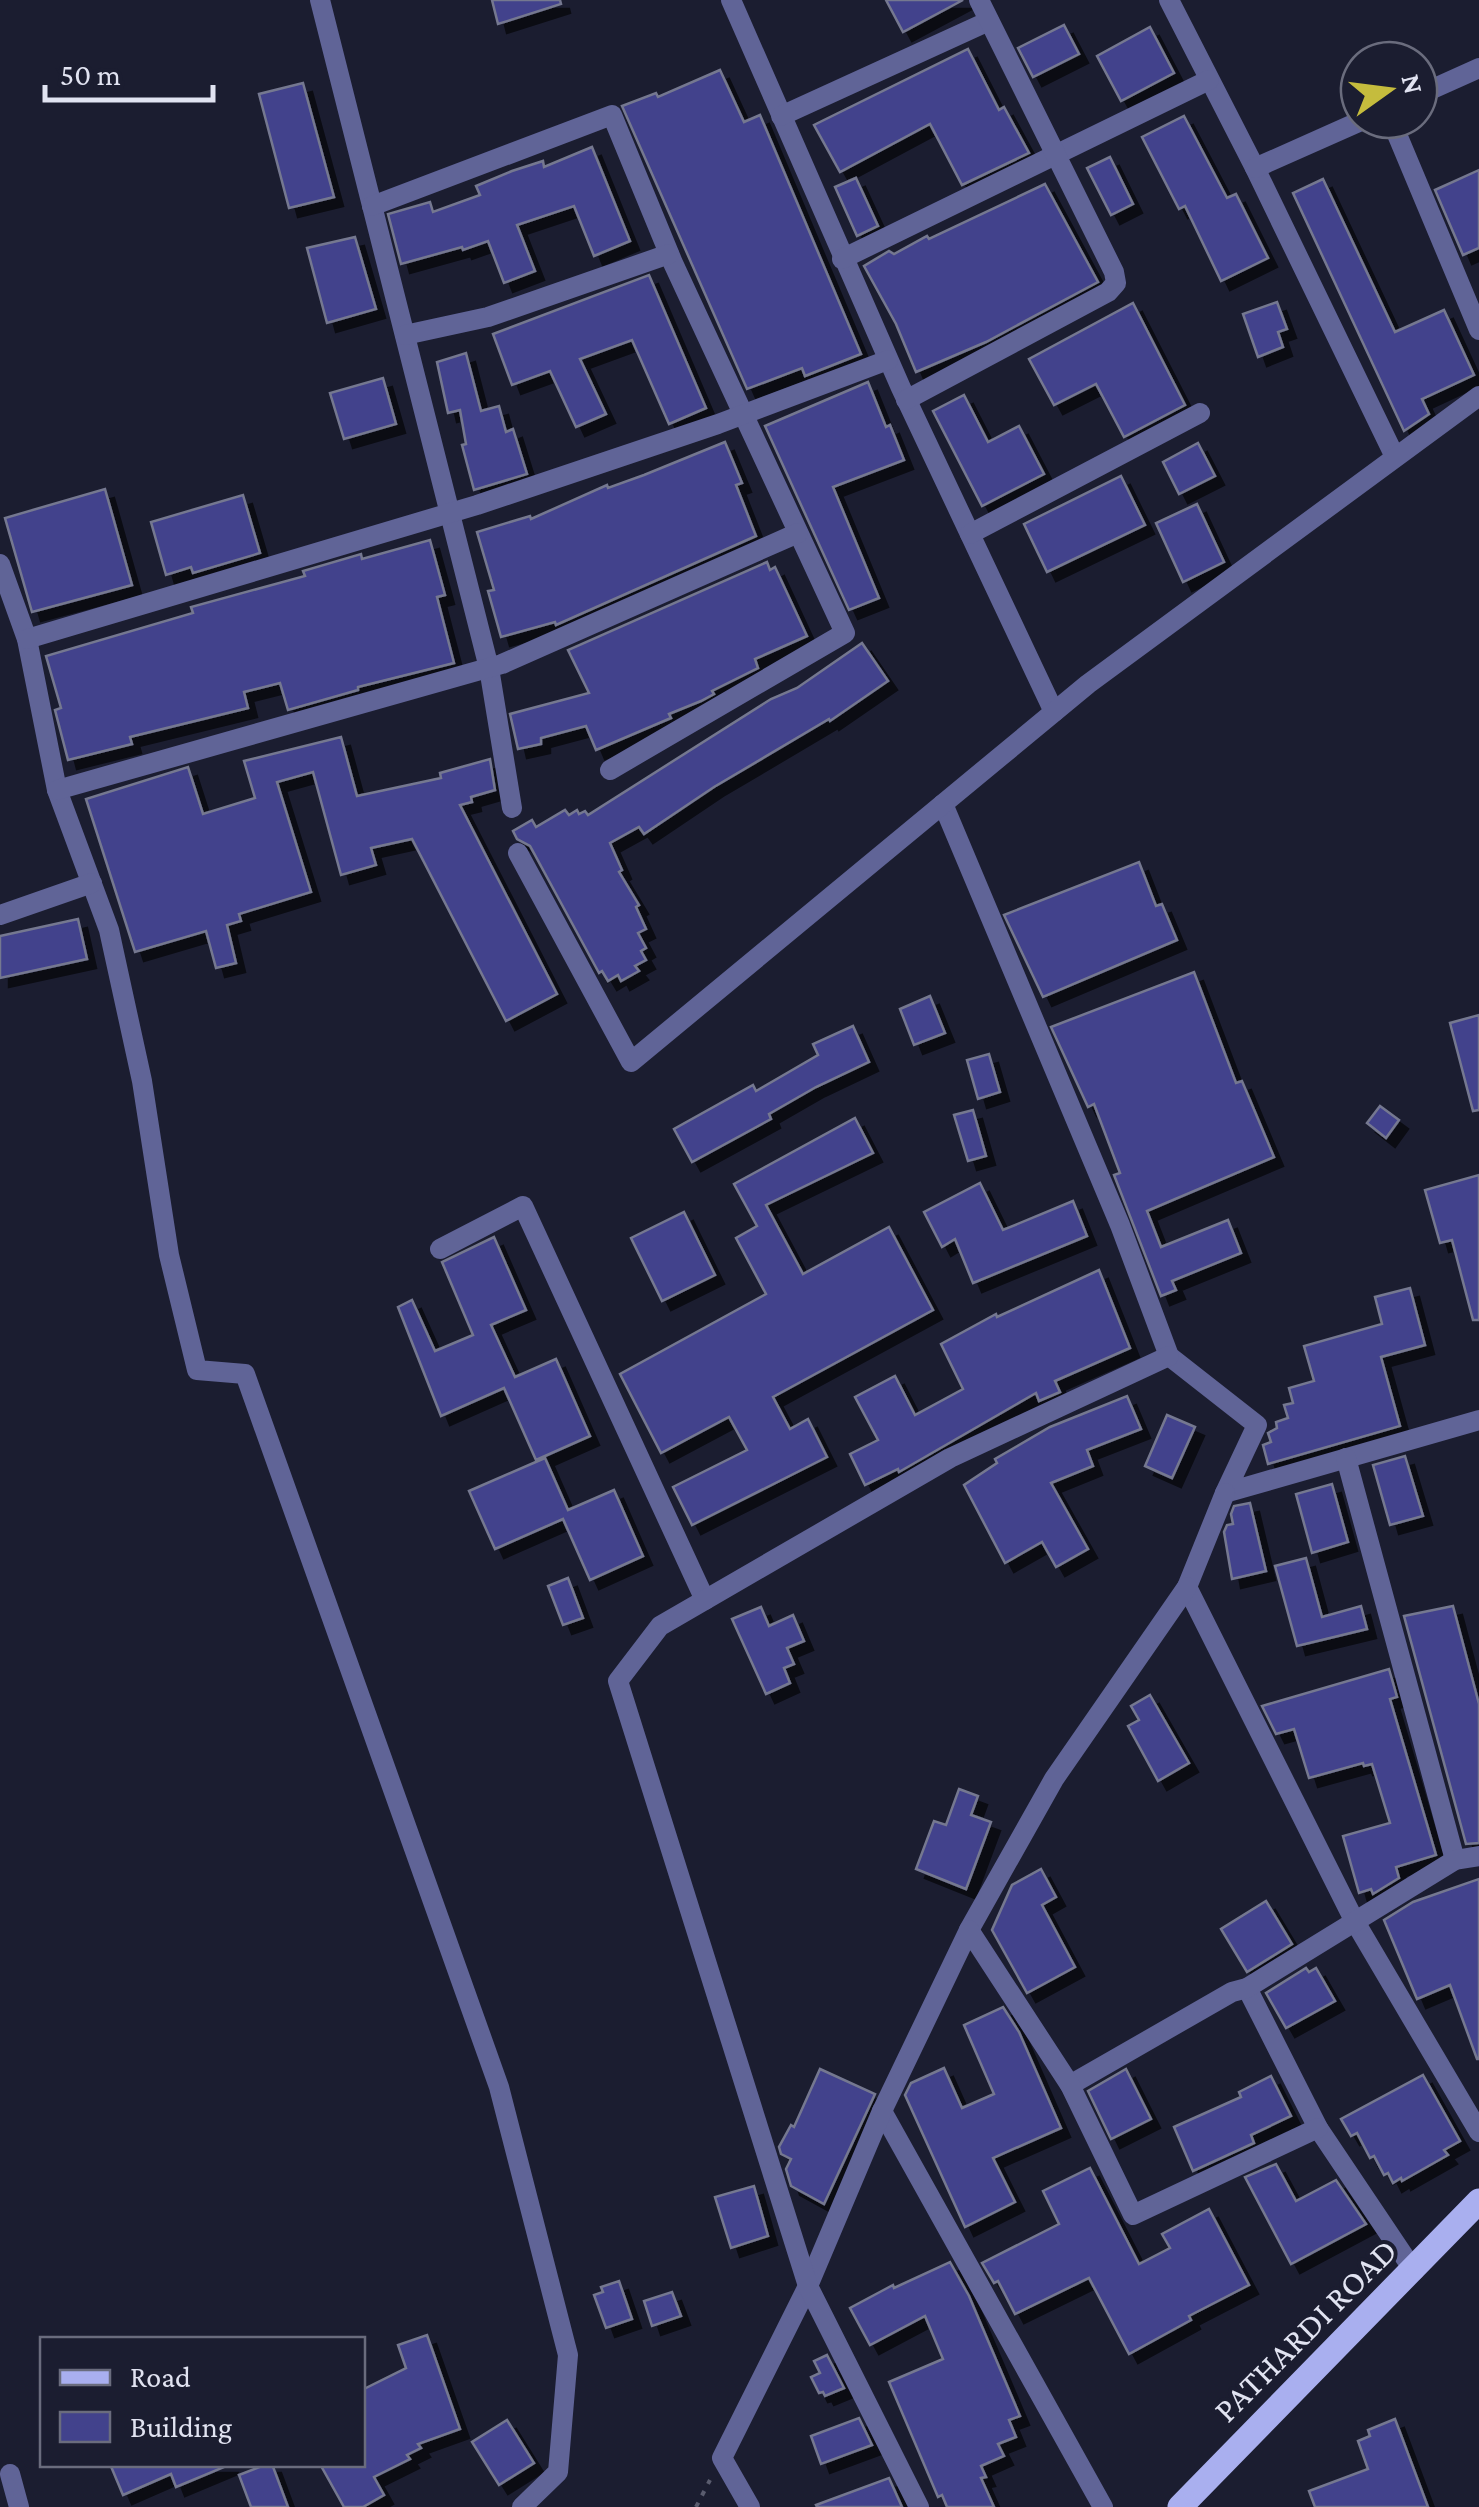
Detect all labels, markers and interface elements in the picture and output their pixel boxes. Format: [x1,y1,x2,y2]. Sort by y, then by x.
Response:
scale bar [45,40,212,102]
north arrow [1339,40,1439,140]
text: 50 m [60,58,121,91]
text: N [1395,71,1430,97]
street label: PATHARDI ROAD [1206,2231,1405,2430]
legend [40,2337,365,2467]
text: Road [130,2360,191,2393]
text: Building [130,2410,232,2444]

